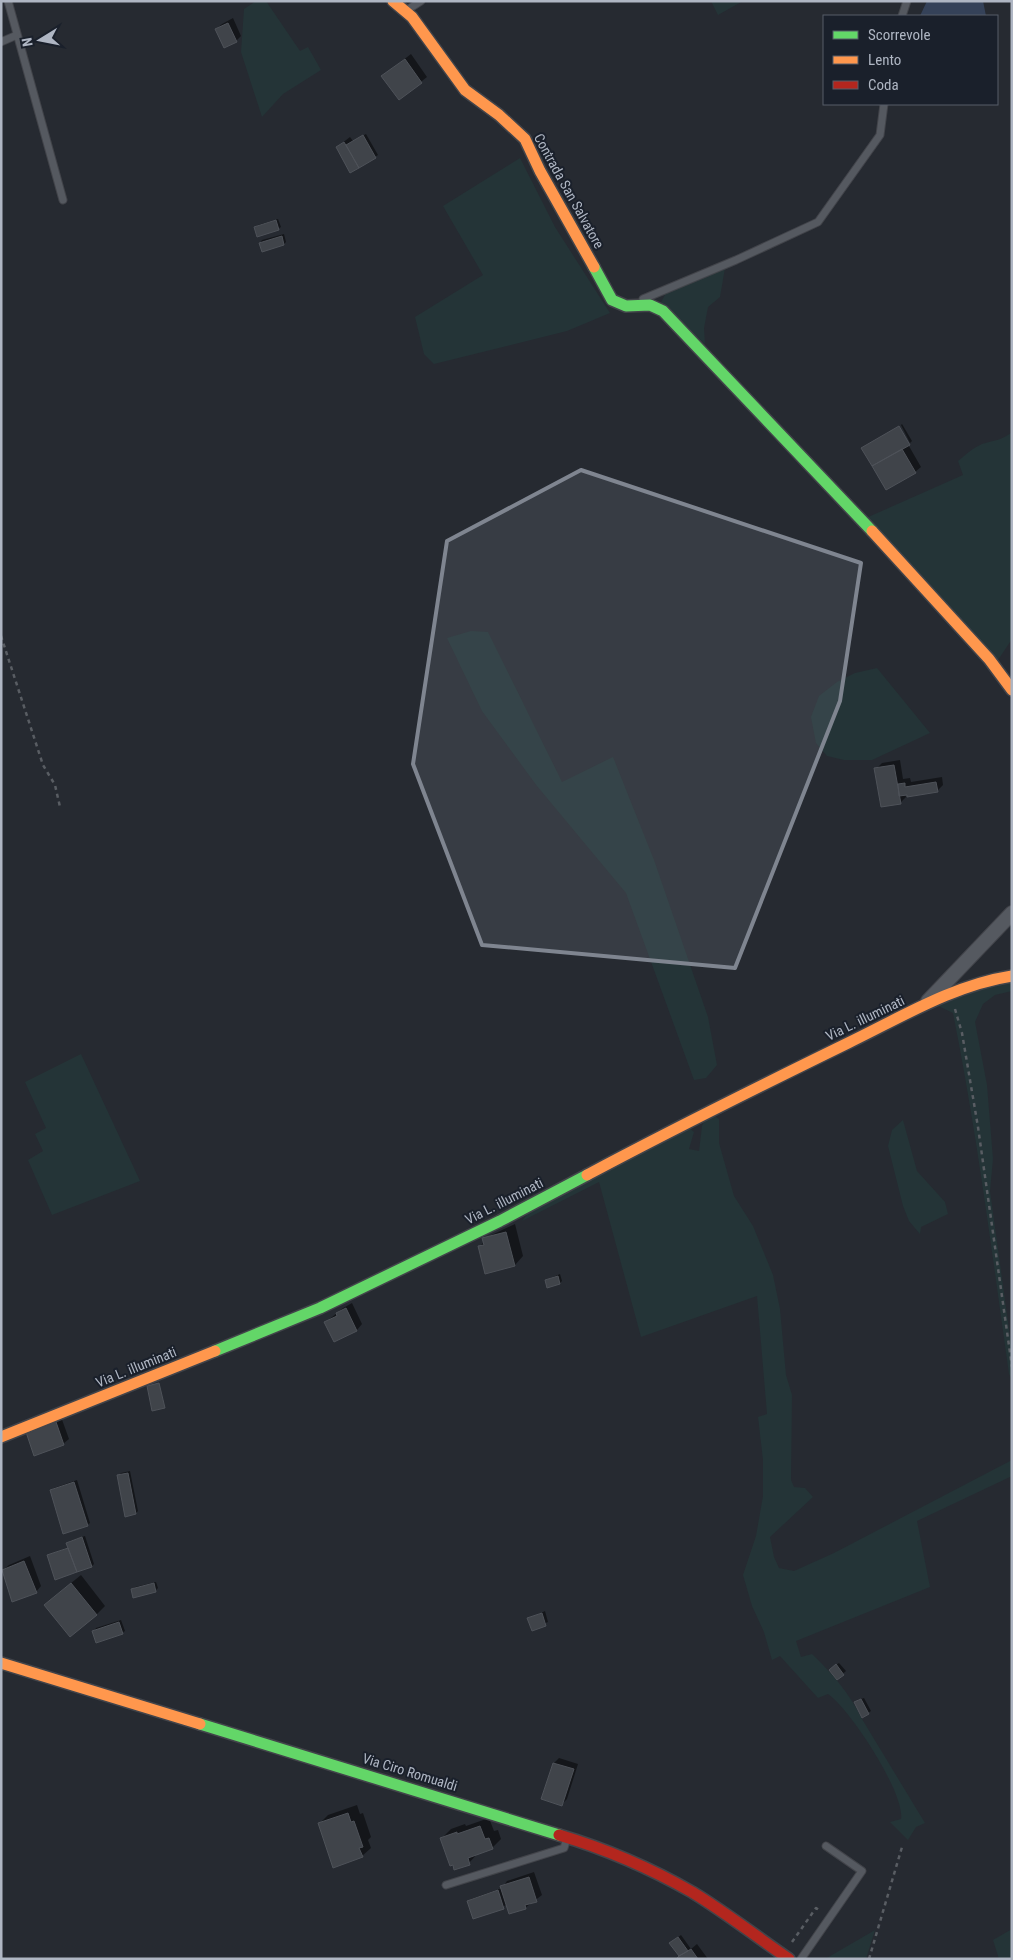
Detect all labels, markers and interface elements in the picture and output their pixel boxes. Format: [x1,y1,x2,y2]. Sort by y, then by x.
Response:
north arrow [15,15,65,65]
legend [823,15,998,105]
text: Scorrevole [868,26,930,44]
text: N [19,37,36,48]
text: Lento [868,51,901,69]
text: Coda [868,76,899,94]
street label: Contrada San Salvatore [531,131,607,252]
street label: Via L. illuminati [823,992,907,1044]
street label: Via L. illuminati [462,1174,546,1228]
street label: Via L. illuminati [93,1344,179,1390]
street label: Via Ciro Romualdi [361,1750,459,1794]

